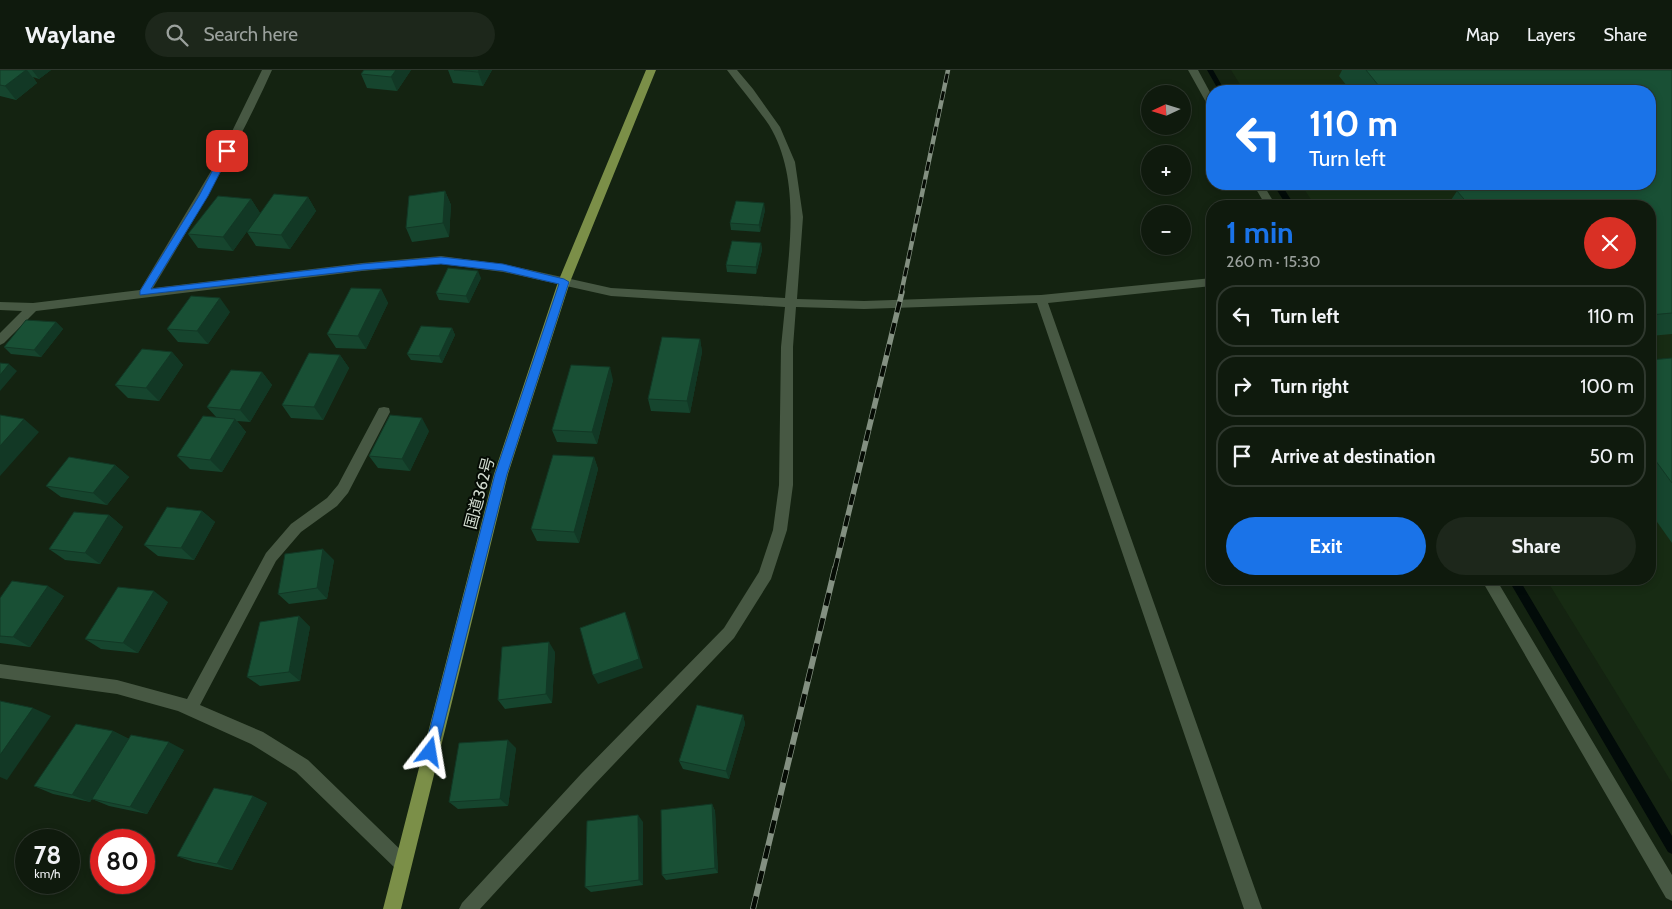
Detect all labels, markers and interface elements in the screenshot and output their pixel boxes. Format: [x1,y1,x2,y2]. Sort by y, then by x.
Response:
search box [145,12,495,57]
text: Waylane [25,20,115,49]
icon: search [163,21,191,49]
text: Search here [203,23,298,46]
text: Map [1466,24,1499,46]
text: Layers [1527,24,1576,46]
text: Share [1604,24,1647,46]
north arrow [1141,85,1191,135]
map controls [1141,85,1191,255]
text: 110 m [1309,102,1398,145]
icon: left [1226,105,1291,170]
pin [206,130,248,172]
icon: arrive [213,137,241,165]
button: + [1141,145,1191,195]
text: Turn left [1309,145,1386,172]
button: − [1141,205,1191,255]
text: 1 min [1226,214,1294,251]
button: close [1584,217,1636,269]
text: 260 m · 15:30 [1226,252,1320,271]
icon: left [1228,302,1256,330]
text: Turn left [1271,305,1339,328]
text: 110 m [1587,305,1634,328]
icon: right [1228,372,1256,400]
text: Turn right [1271,375,1349,398]
text: 100 m [1580,375,1634,398]
icon: arrive [1228,442,1256,470]
text: Arrive at destination [1271,445,1435,468]
text: 50 m [1590,445,1634,468]
street label: 国道362号 [461,455,498,531]
button: Exit [1226,517,1426,575]
button: Share [1436,517,1636,575]
position arrow [403,725,455,777]
speed limit sign: 80 [90,829,155,894]
text: 78 [34,840,61,870]
text: km/h [34,866,61,881]

